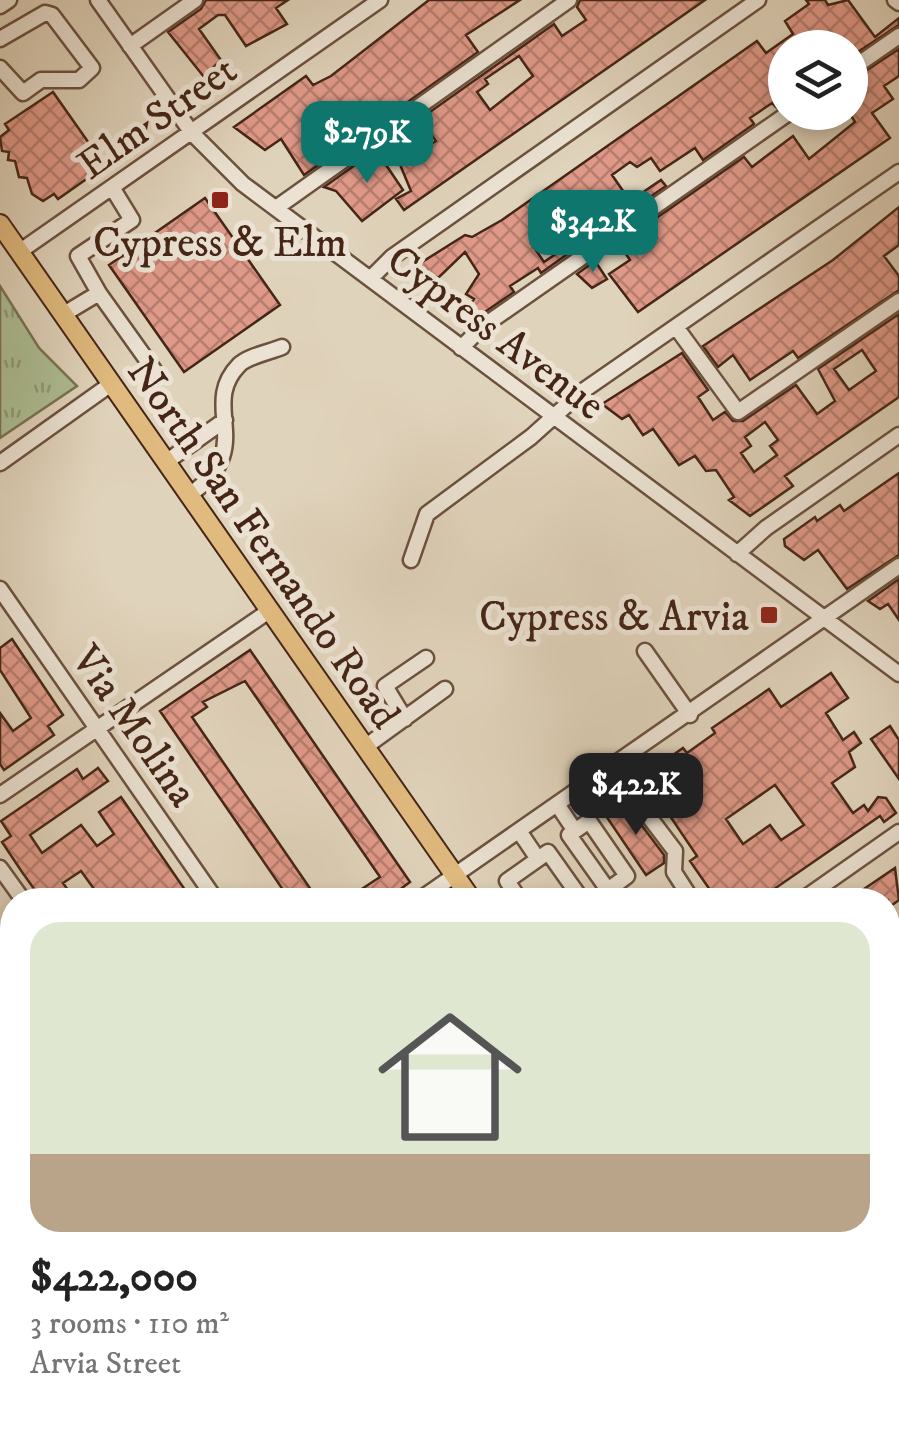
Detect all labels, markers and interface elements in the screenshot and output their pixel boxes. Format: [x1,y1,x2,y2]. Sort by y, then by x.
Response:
map controls [768,30,868,130]
button: layers [768,30,868,130]
street label: Elm Street [68,45,247,192]
pin: $279K [297,101,437,186]
text: $279K [323,113,411,153]
marker: Cypress & Elm [209,189,231,211]
pin: $342K [523,190,663,275]
text: $342K [550,202,636,242]
place label: Cypress & Elm [93,218,347,270]
street label: Cypress Avenue [376,235,615,432]
street label: North San Fernando Road [115,348,410,739]
place label: Cypress & Arvia [479,592,749,644]
marker: Cypress & Arvia [758,604,780,626]
street label: Via Molina [59,635,208,818]
pin: $422K [566,753,706,838]
text: $422K [591,765,681,805]
icon: home [360,987,540,1167]
text: $422,000 [30,1252,198,1304]
text: 3 rooms · 110 m² [30,1304,229,1344]
text: Arvia Street [30,1344,181,1384]

